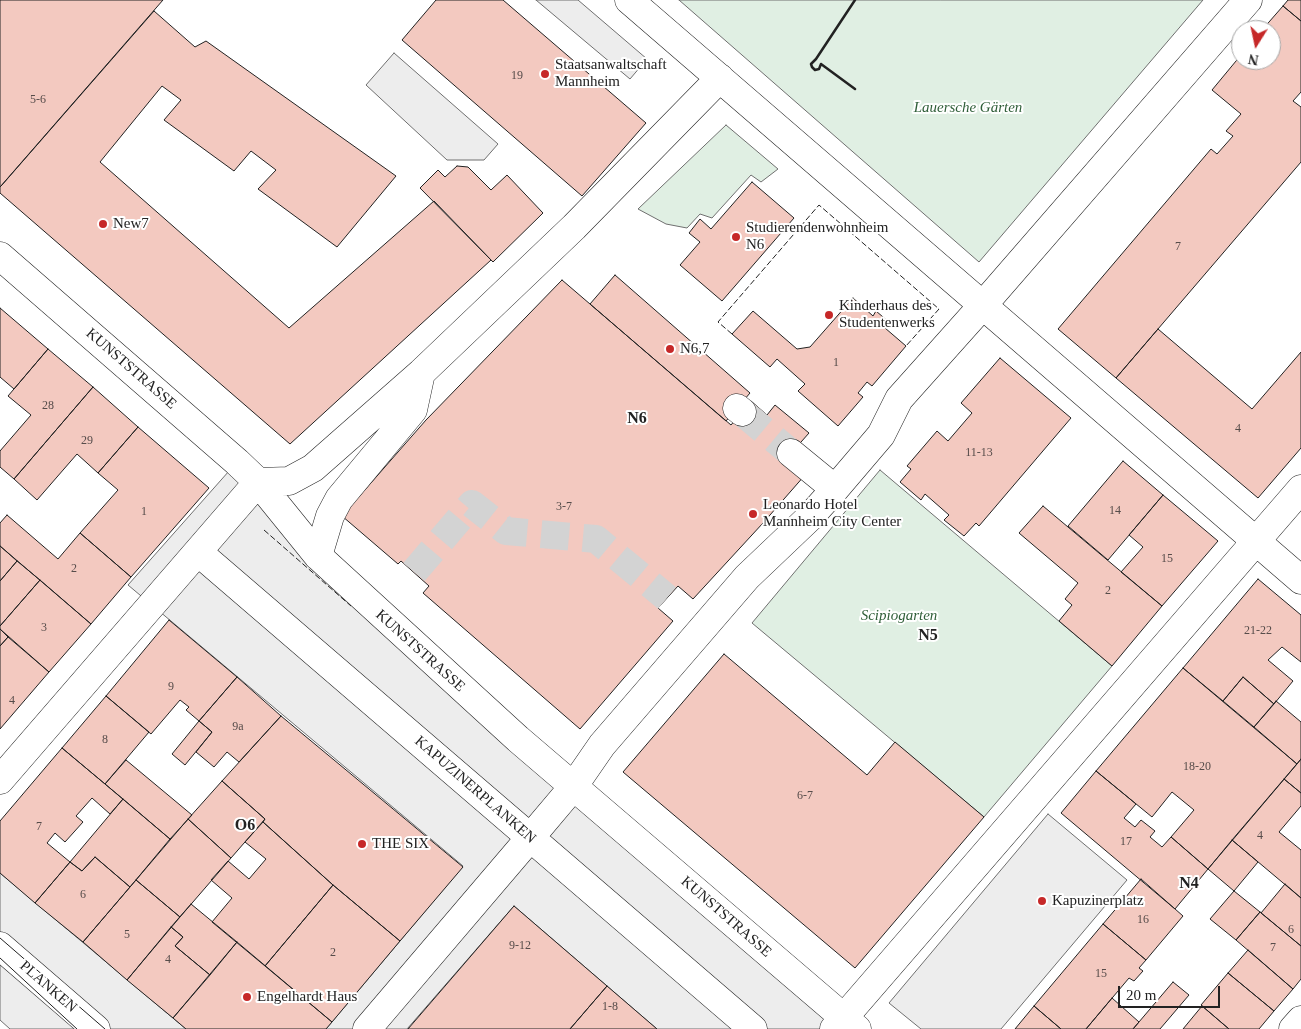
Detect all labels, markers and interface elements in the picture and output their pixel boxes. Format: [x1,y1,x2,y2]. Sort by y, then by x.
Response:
north arrow [1231,20,1281,70]
text: N [1247,51,1260,68]
place label: Staatsanwaltschaft Mannheim [555,56,667,91]
marker: Staatsanwaltschaft Mannheim [539,68,551,80]
house number: 19 [511,69,523,83]
house number: 5-6 [30,93,46,107]
park label: Lauersche Gärten [914,99,1022,117]
place label: New7 [113,215,149,233]
marker: New7 [97,218,109,230]
place label: Studierendenwohnheim N6 [746,219,888,254]
marker: Studierendenwohnheim N6 [730,231,742,243]
house number: 7 [1175,240,1181,254]
place label: Kinderhaus des Studentenwerks [839,297,935,332]
marker: Kinderhaus des Studentenwerks [823,309,835,321]
street label: KUNSTSTRASSE [82,325,180,413]
place label: N6,7 [680,340,710,358]
marker: N6,7 [664,343,676,355]
house number: 1 [833,356,839,370]
house number: 28 [42,399,54,413]
district label: N6 [627,409,647,429]
house number: 4 [1235,422,1241,436]
house number: 29 [81,434,93,448]
house number: 11-13 [965,446,993,460]
place label: Leonardo Hotel Mannheim City Center [763,496,901,531]
house number: 3-7 [556,500,572,514]
house number: 14 [1109,504,1121,518]
house number: 1 [141,505,147,519]
marker: Leonardo Hotel Mannheim City Center [747,508,759,520]
house number: 15 [1161,552,1173,566]
house number: 2 [71,562,77,576]
house number: 2 [1105,584,1111,598]
street label: KUNSTSTRASSE [372,606,468,696]
park label: Scipiogarten [861,607,937,625]
house number: 3 [41,621,47,635]
house number: 21-22 [1244,624,1272,638]
district label: N5 [918,626,938,646]
house number: 9 [168,680,174,694]
house number: 4 [9,694,15,708]
house number: 9a [232,720,244,734]
street label: KAPUZINERPLANKEN [411,732,539,848]
house number: 8 [102,733,108,747]
house number: 18-20 [1183,760,1211,774]
house number: 6-7 [797,789,813,803]
district label: O6 [235,816,255,836]
house number: 7 [36,820,42,834]
house number: 4 [1257,829,1263,843]
place label: THE SIX [372,835,429,853]
house number: 17 [1120,835,1132,849]
marker: THE SIX [356,838,368,850]
street label: KUNSTSTRASSE [677,873,775,961]
district label: N4 [1179,874,1199,894]
house number: 6 [80,888,86,902]
place label: Kapuzinerplatz [1052,892,1144,910]
marker: Kapuzinerplatz [1036,895,1048,907]
house number: 16 [1137,913,1149,927]
house number: 6 [1288,923,1294,937]
house number: 5 [124,928,130,942]
house number: 9-12 [509,939,531,953]
house number: 7 [1270,941,1276,955]
house number: 2 [330,946,336,960]
house number: 4 [165,953,171,967]
street label: PLANKEN [16,957,80,1017]
house number: 15 [1095,967,1107,981]
scale bar [1121,976,1224,1008]
text: 20 m [1126,987,1156,1003]
place label: Engelhardt Haus [257,988,357,1006]
marker: Engelhardt Haus [241,991,253,1003]
house number: 1-8 [602,1000,618,1014]

